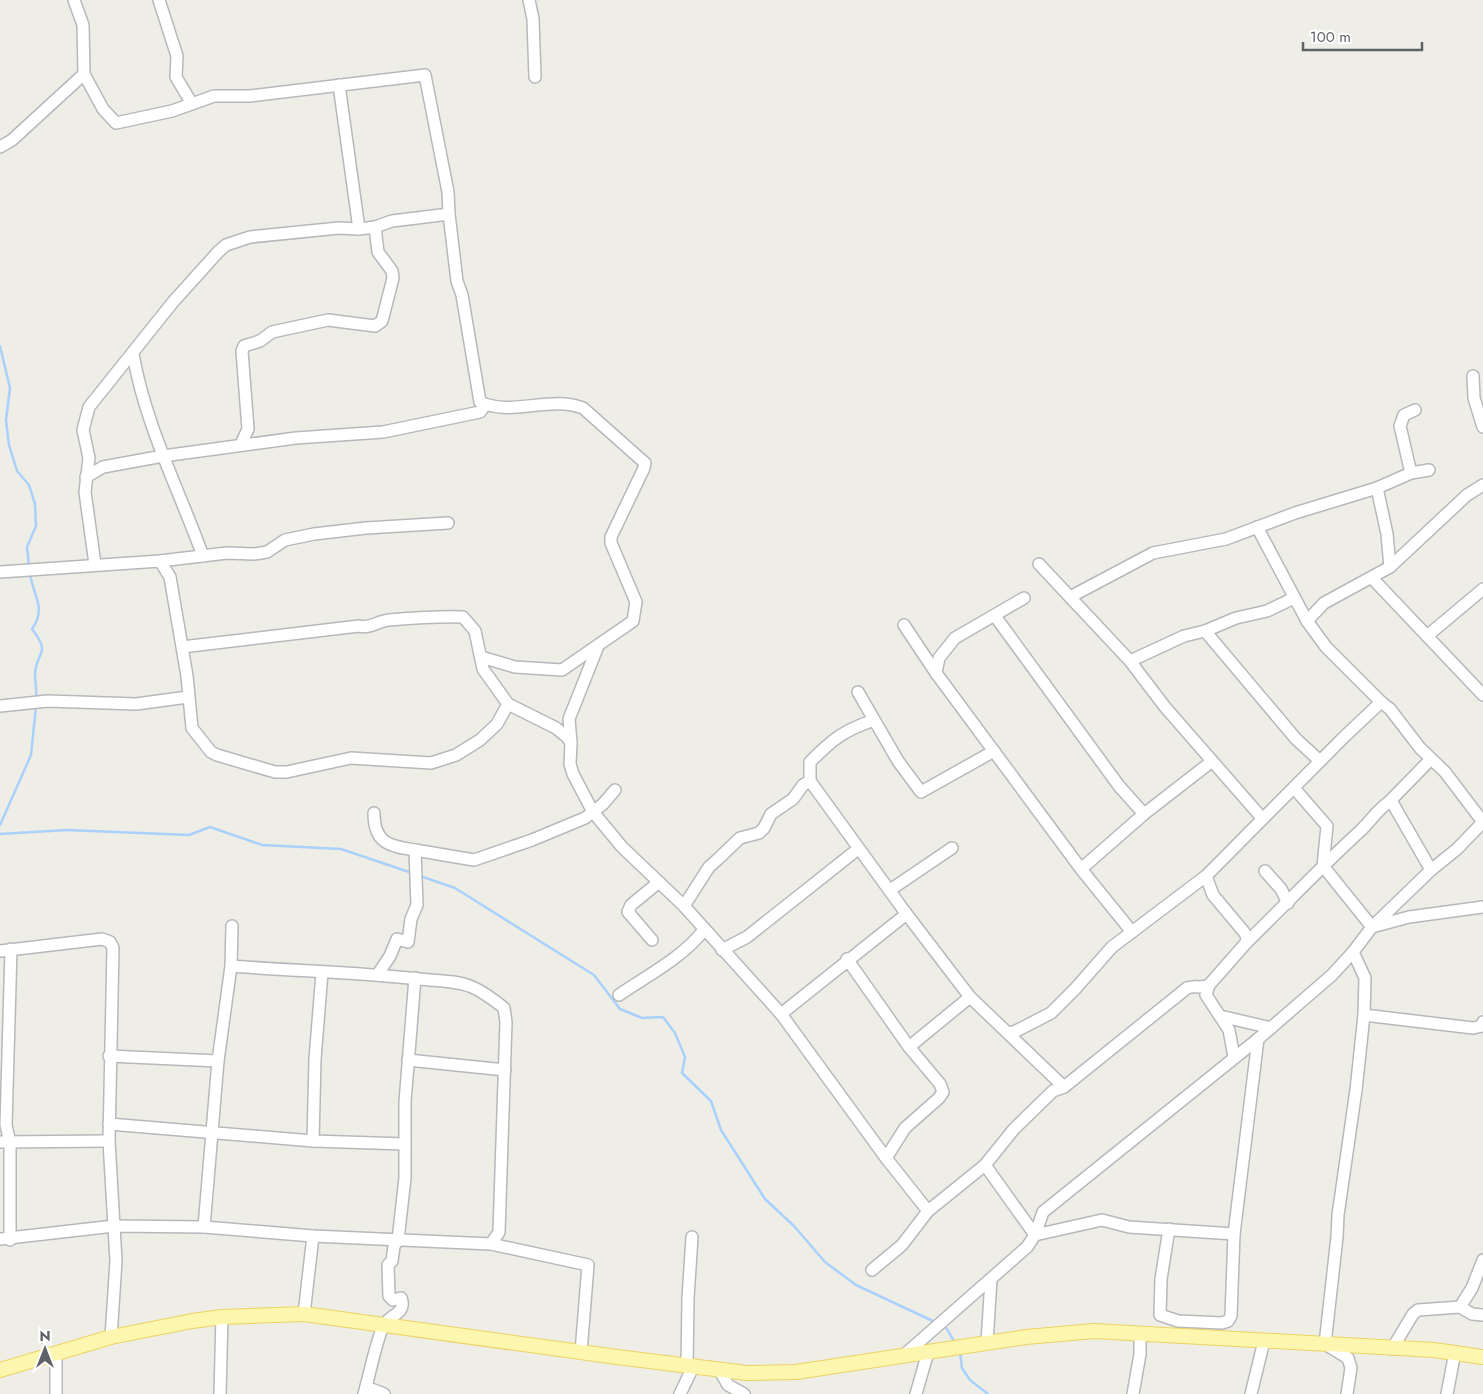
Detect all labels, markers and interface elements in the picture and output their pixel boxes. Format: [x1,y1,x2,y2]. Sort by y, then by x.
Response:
scale bar [1303,20,1422,52]
text: 100 m [1310,26,1351,48]
north arrow [20,1324,70,1374]
text: N [39,1326,51,1346]

